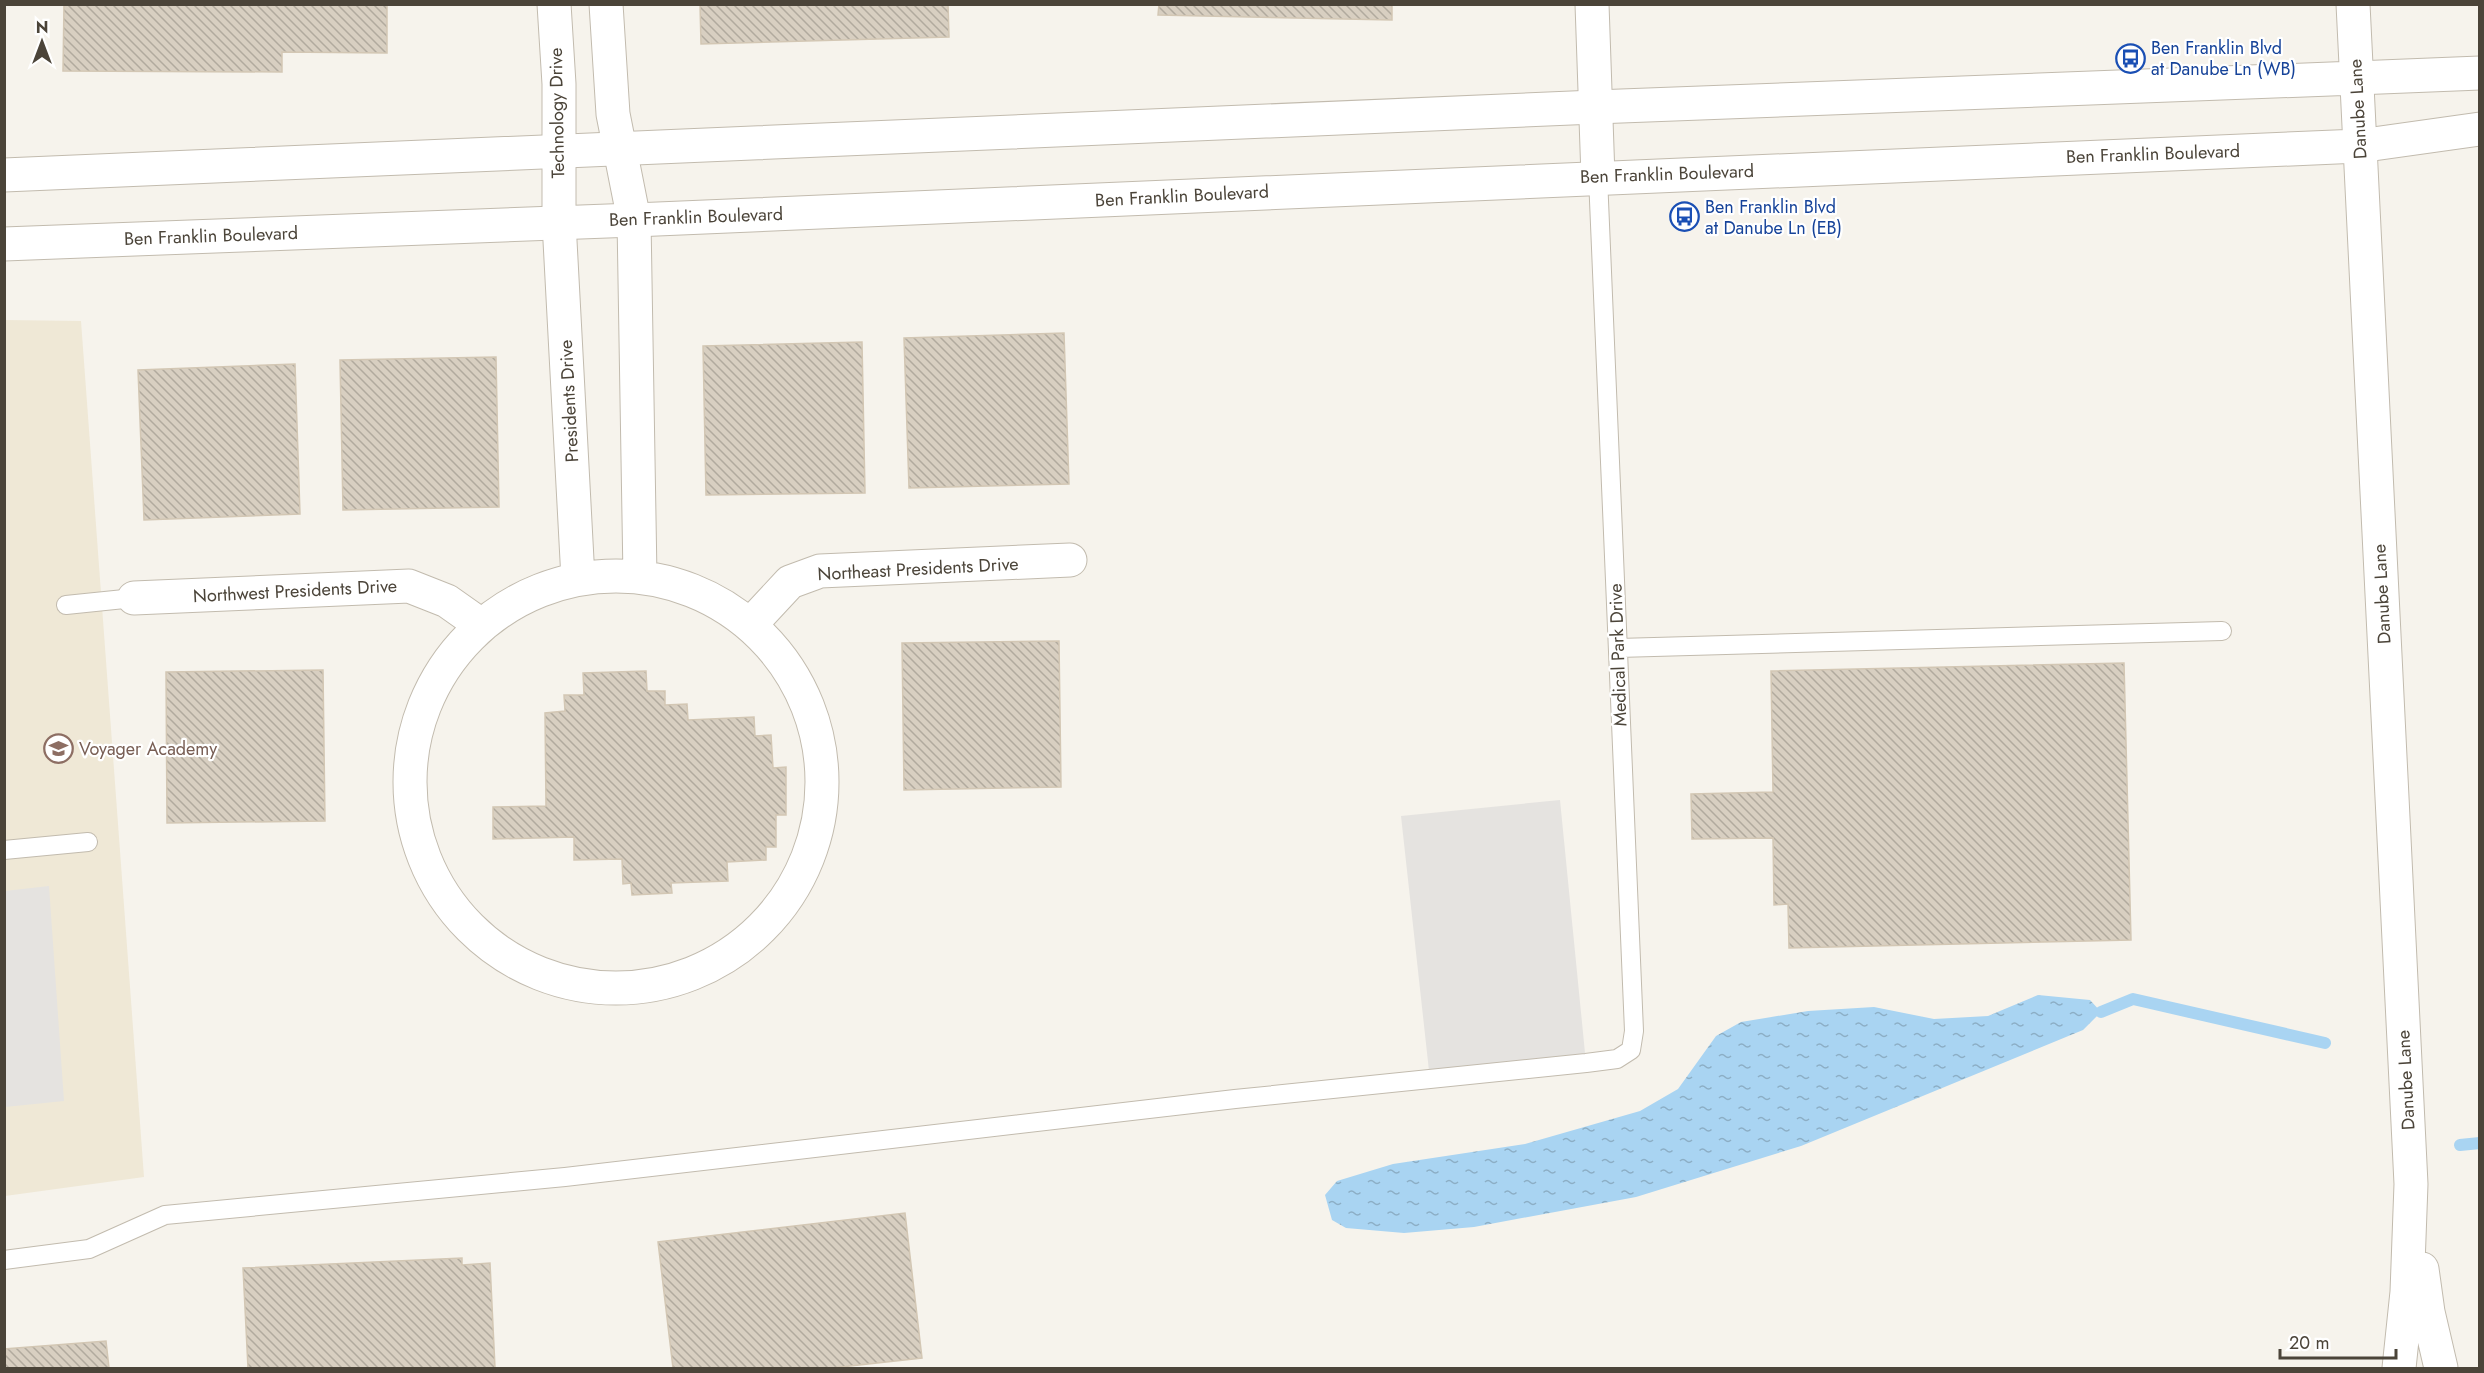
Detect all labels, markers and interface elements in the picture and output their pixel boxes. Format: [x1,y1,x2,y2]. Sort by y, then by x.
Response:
north arrow [12,12,72,72]
text: N [36,16,48,39]
place label: Ben Franklin Blvd at Danube Ln (WB) [2151,35,2296,82]
bus stop icon: Ben Franklin Blvd at Danube Ln (WB) [2114,42,2146,74]
street label: Technology Drive [543,47,571,179]
street label: Danube Lane [2342,58,2374,160]
street label: Ben Franklin Boulevard [2066,138,2240,170]
street label: Ben Franklin Boulevard [1580,158,1754,190]
street label: Ben Franklin Boulevard [1094,178,1270,214]
place label: Ben Franklin Blvd at Danube Ln (EB) [1705,194,1842,241]
street label: Ben Franklin Boulevard [609,201,783,233]
bus stop icon: Ben Franklin Blvd at Danube Ln (EB) [1668,201,1700,233]
street label: Ben Franklin Boulevard [124,220,298,252]
street label: Presidents Drive [553,339,585,463]
street label: Danube Lane [2366,543,2398,645]
street label: Northeast Presidents Drive [817,551,1019,587]
street label: Northwest Presidents Drive [192,573,398,609]
street label: Medical Park Drive [1603,583,1633,727]
school or university icon: Voyager Academy [42,733,74,765]
place label: Voyager Academy [79,736,217,762]
street label: Danube Lane [2390,1029,2422,1131]
scale bar [2280,1322,2396,1360]
text: 20 m [2289,1330,2329,1356]

